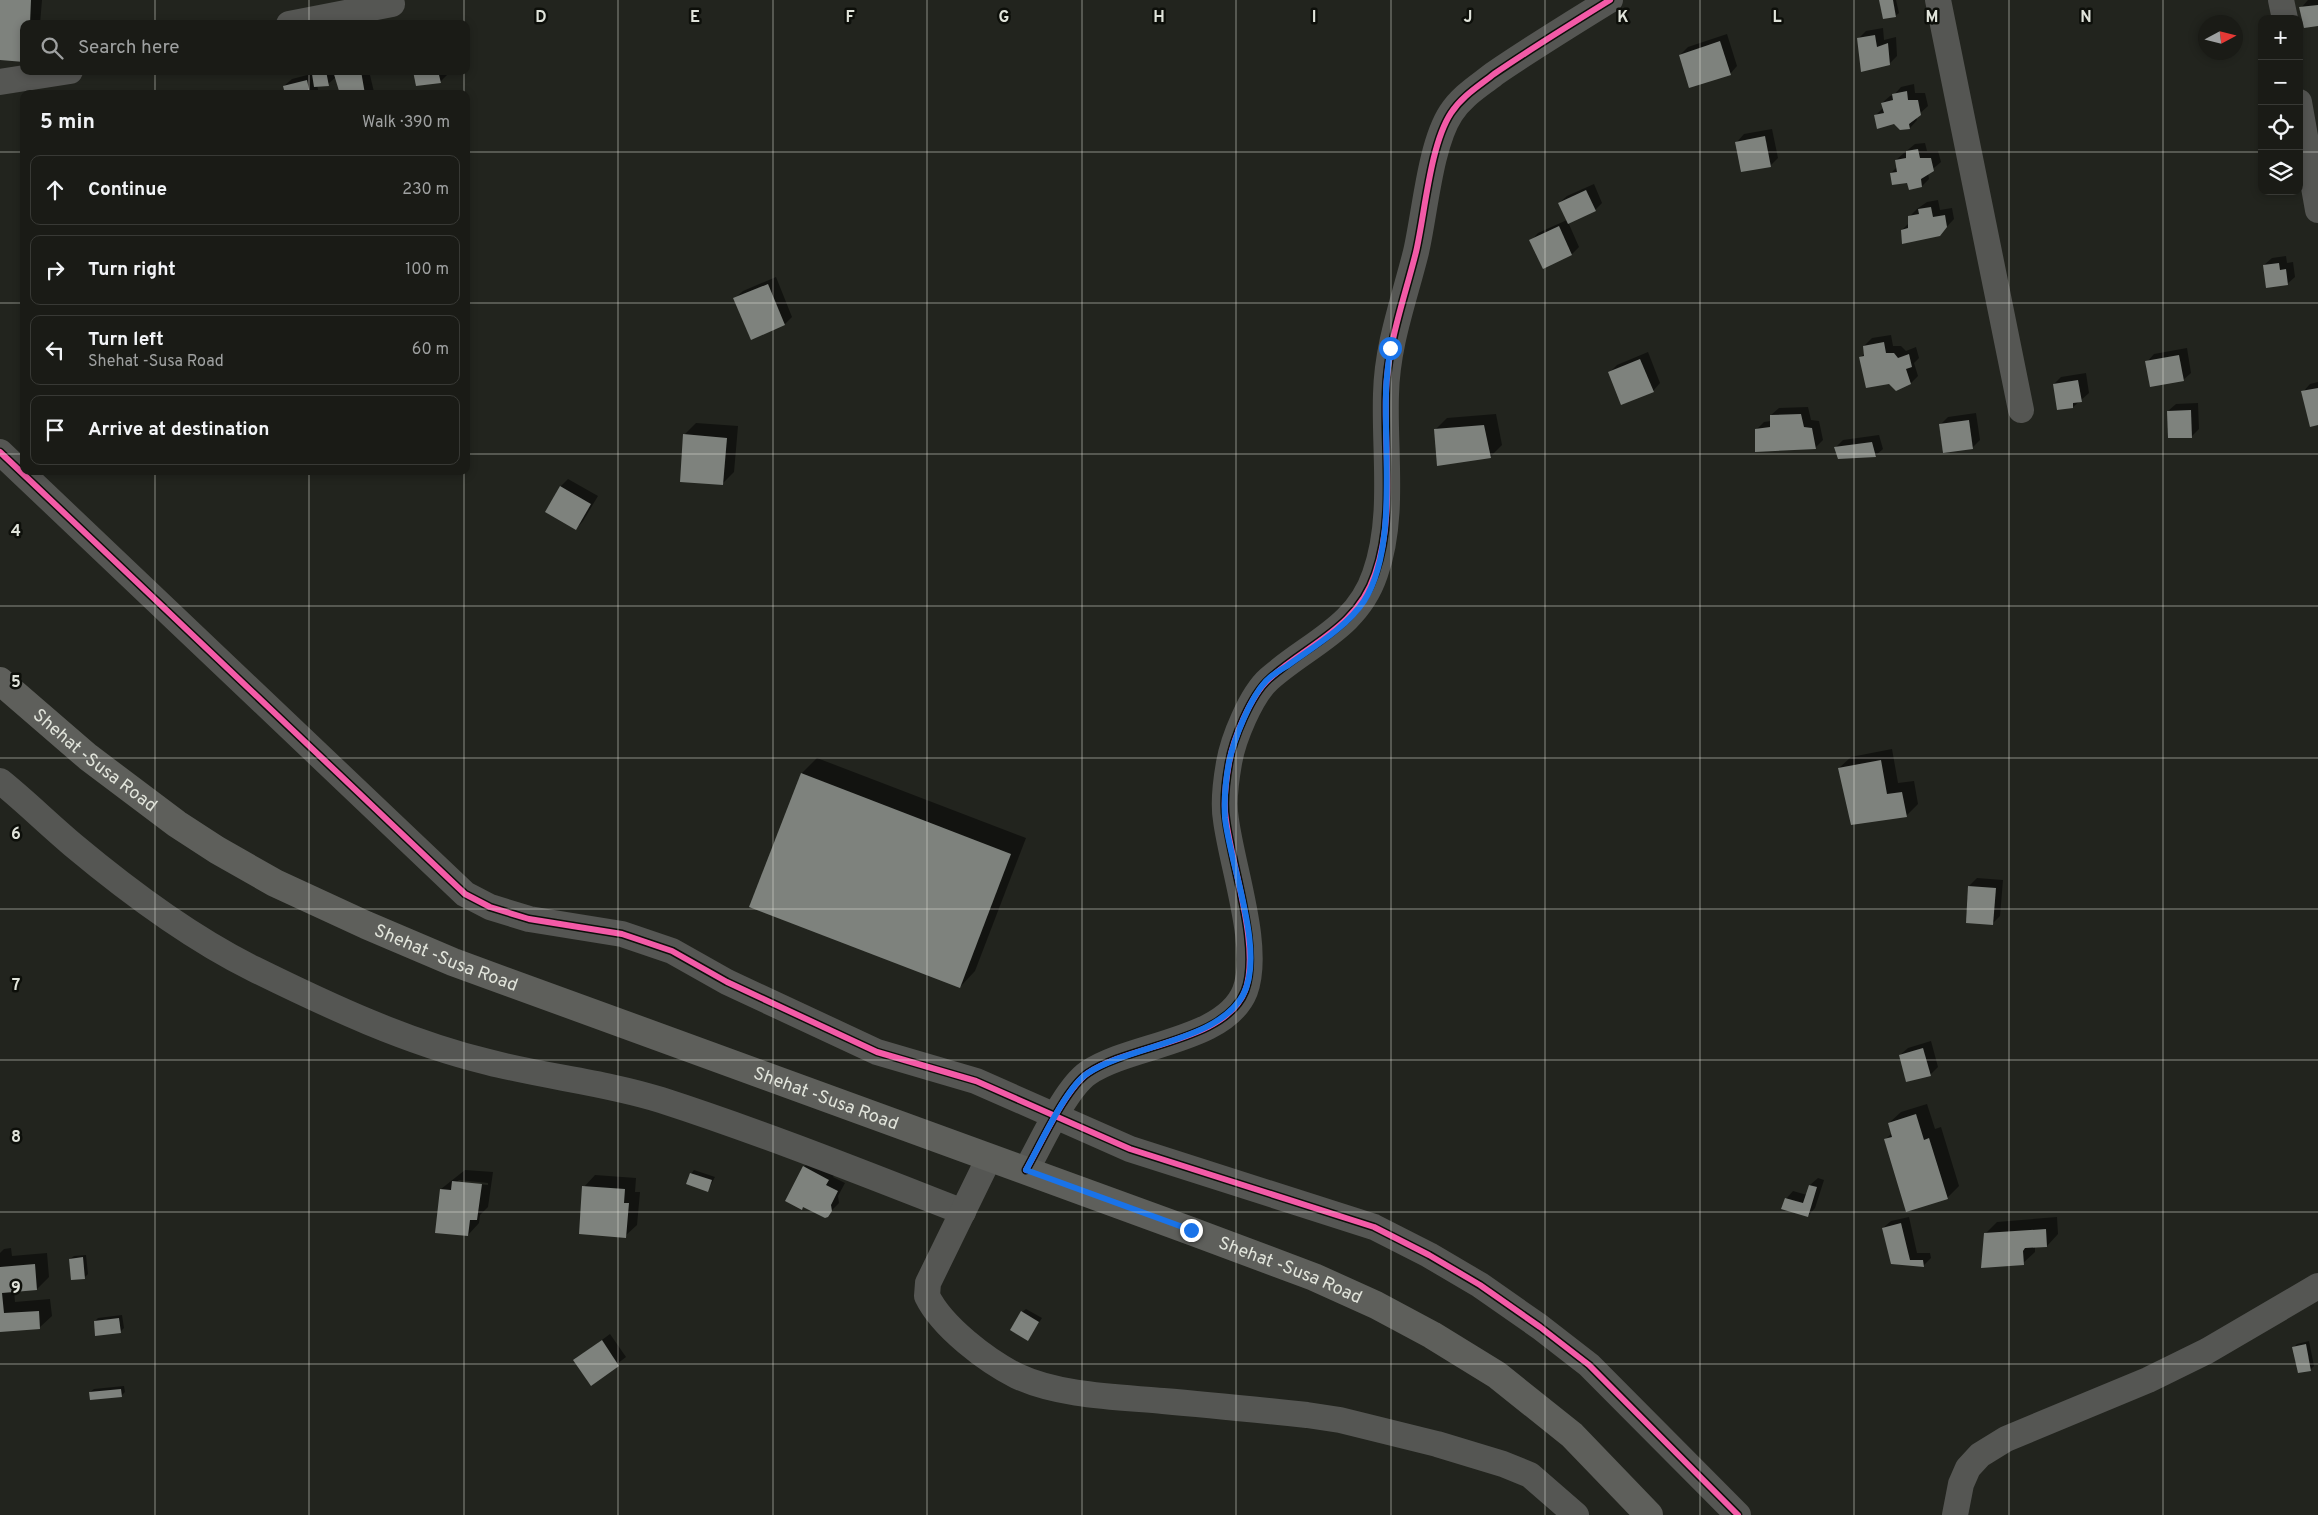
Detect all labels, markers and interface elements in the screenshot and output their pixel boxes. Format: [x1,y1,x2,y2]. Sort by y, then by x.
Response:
text: D [535,8,547,28]
text: E [690,8,700,28]
text: F [845,8,855,28]
text: G [999,8,1009,28]
text: H [1153,8,1165,28]
text: I [1312,8,1316,28]
text: J [1464,8,1472,28]
text: K [1617,8,1629,28]
text: L [1772,8,1782,28]
text: M [1926,8,1938,28]
text: N [2080,8,2092,28]
north arrow [2198,15,2243,60]
map controls [2258,15,2303,195]
button: + [2258,15,2303,60]
search box [20,20,470,75]
icon: search [38,34,66,62]
text: Search here [78,36,180,60]
button: − [2258,60,2303,105]
button: locate [2258,105,2303,150]
text: 5 min [40,109,95,136]
text: Walk · 390 m [362,113,450,133]
button: layers [2258,150,2303,195]
icon: ahead [41,176,69,204]
text: Continue [88,178,167,202]
text: 230 m [402,180,449,200]
icon: right [41,256,69,284]
text: Turn right [88,258,176,282]
text: 100 m [405,260,449,280]
text: Turn left [88,328,164,352]
icon: left [41,336,69,364]
route start [1379,337,1402,360]
text: 60 m [412,340,449,360]
text: Shehat -Susa Road [88,352,224,372]
icon: arrive [41,416,69,444]
text: Arrive at destination [88,418,269,442]
text: 4 [11,522,21,542]
text: 5 [11,673,21,693]
street label: Shehat -Susa Road [27,704,161,818]
text: 6 [11,825,21,845]
street label: Shehat -Susa Road [370,920,521,998]
text: 7 [12,976,20,996]
street label: Shehat -Susa Road [750,1062,901,1136]
text: 8 [11,1128,21,1148]
route end [1180,1219,1203,1242]
street label: Shehat -Susa Road [1215,1232,1365,1310]
text: 9 [11,1279,21,1299]

